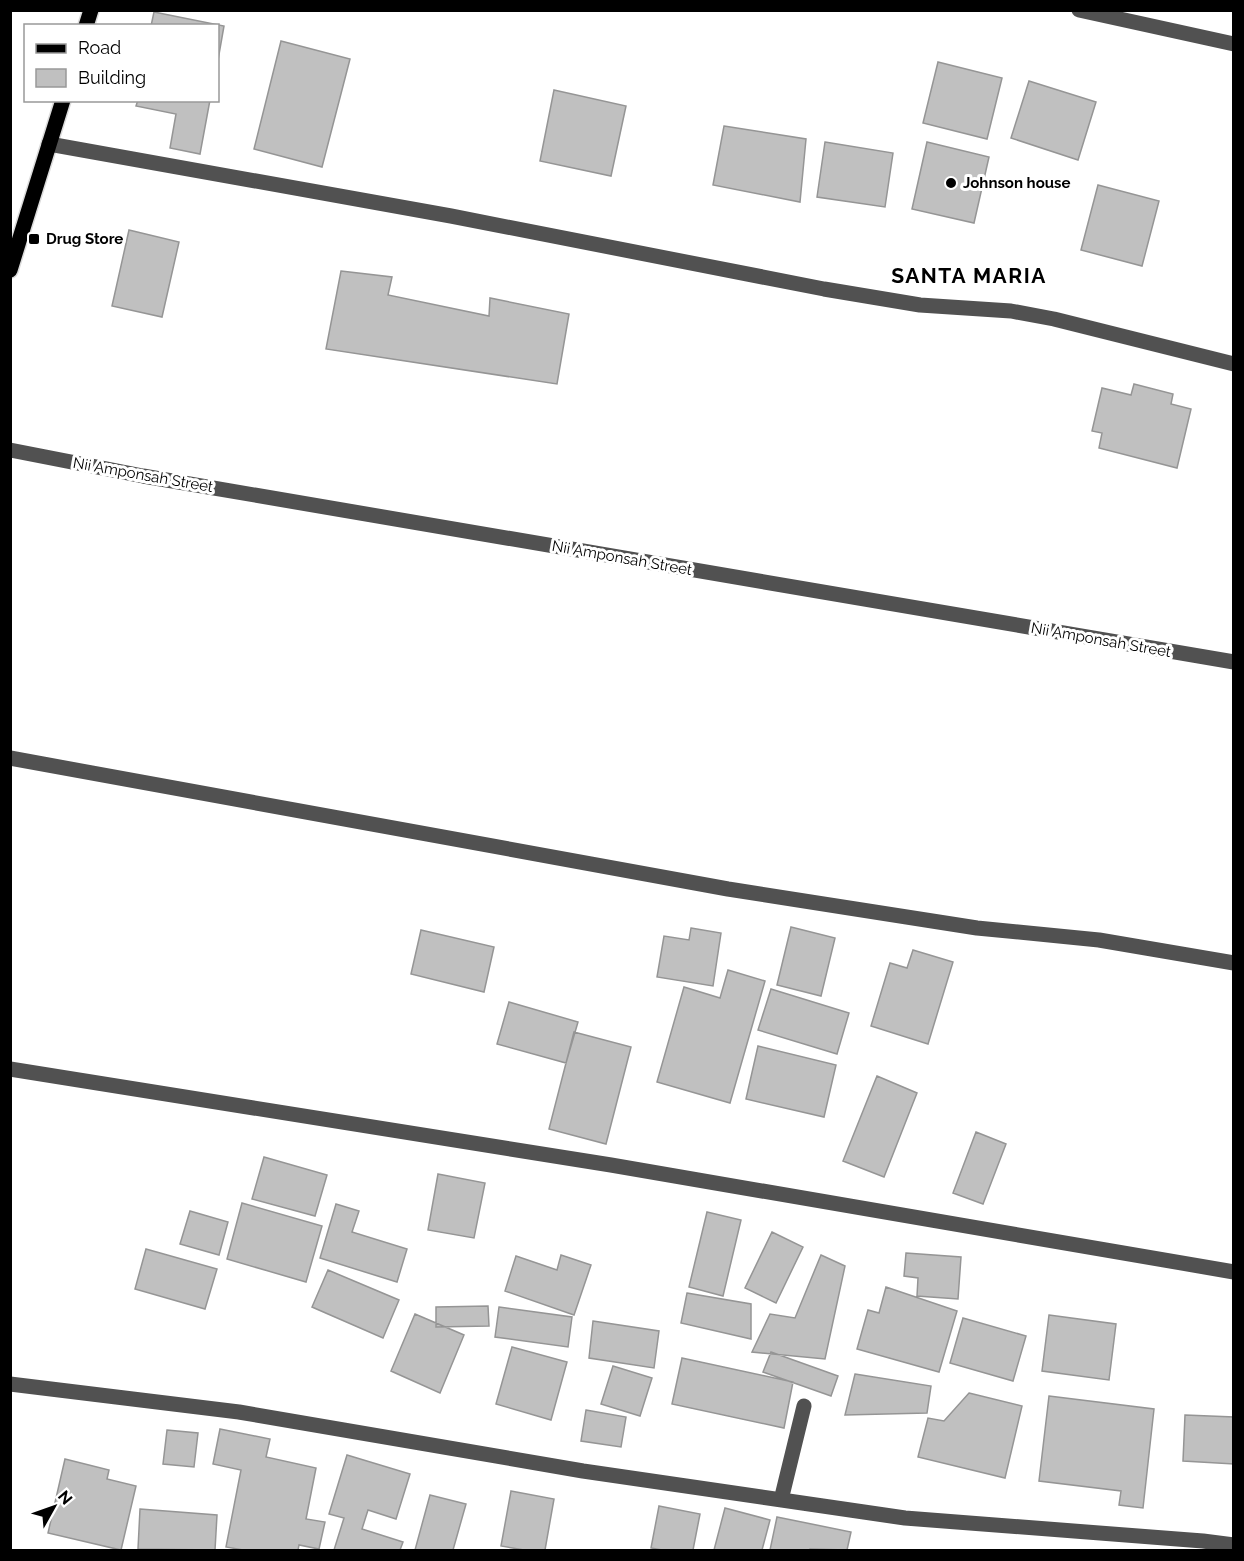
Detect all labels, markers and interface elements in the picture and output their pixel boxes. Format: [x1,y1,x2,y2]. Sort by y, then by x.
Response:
legend [24,24,219,102]
text: Road [78,37,121,58]
text: Building [78,67,146,88]
place label: Johnson house [963,174,1070,192]
marker: Johnson house [944,176,958,190]
place label: Drug Store [46,230,123,248]
marker: Drug Store [27,232,41,246]
district label: SANTA MARIA [891,263,1047,288]
street label: Nii Amponsah Street [72,454,214,496]
street label: Nii Amponsah Street [551,537,693,579]
street label: Nii Amponsah Street [1030,619,1172,661]
north arrow [24,1477,84,1537]
text: N [54,1487,76,1508]

